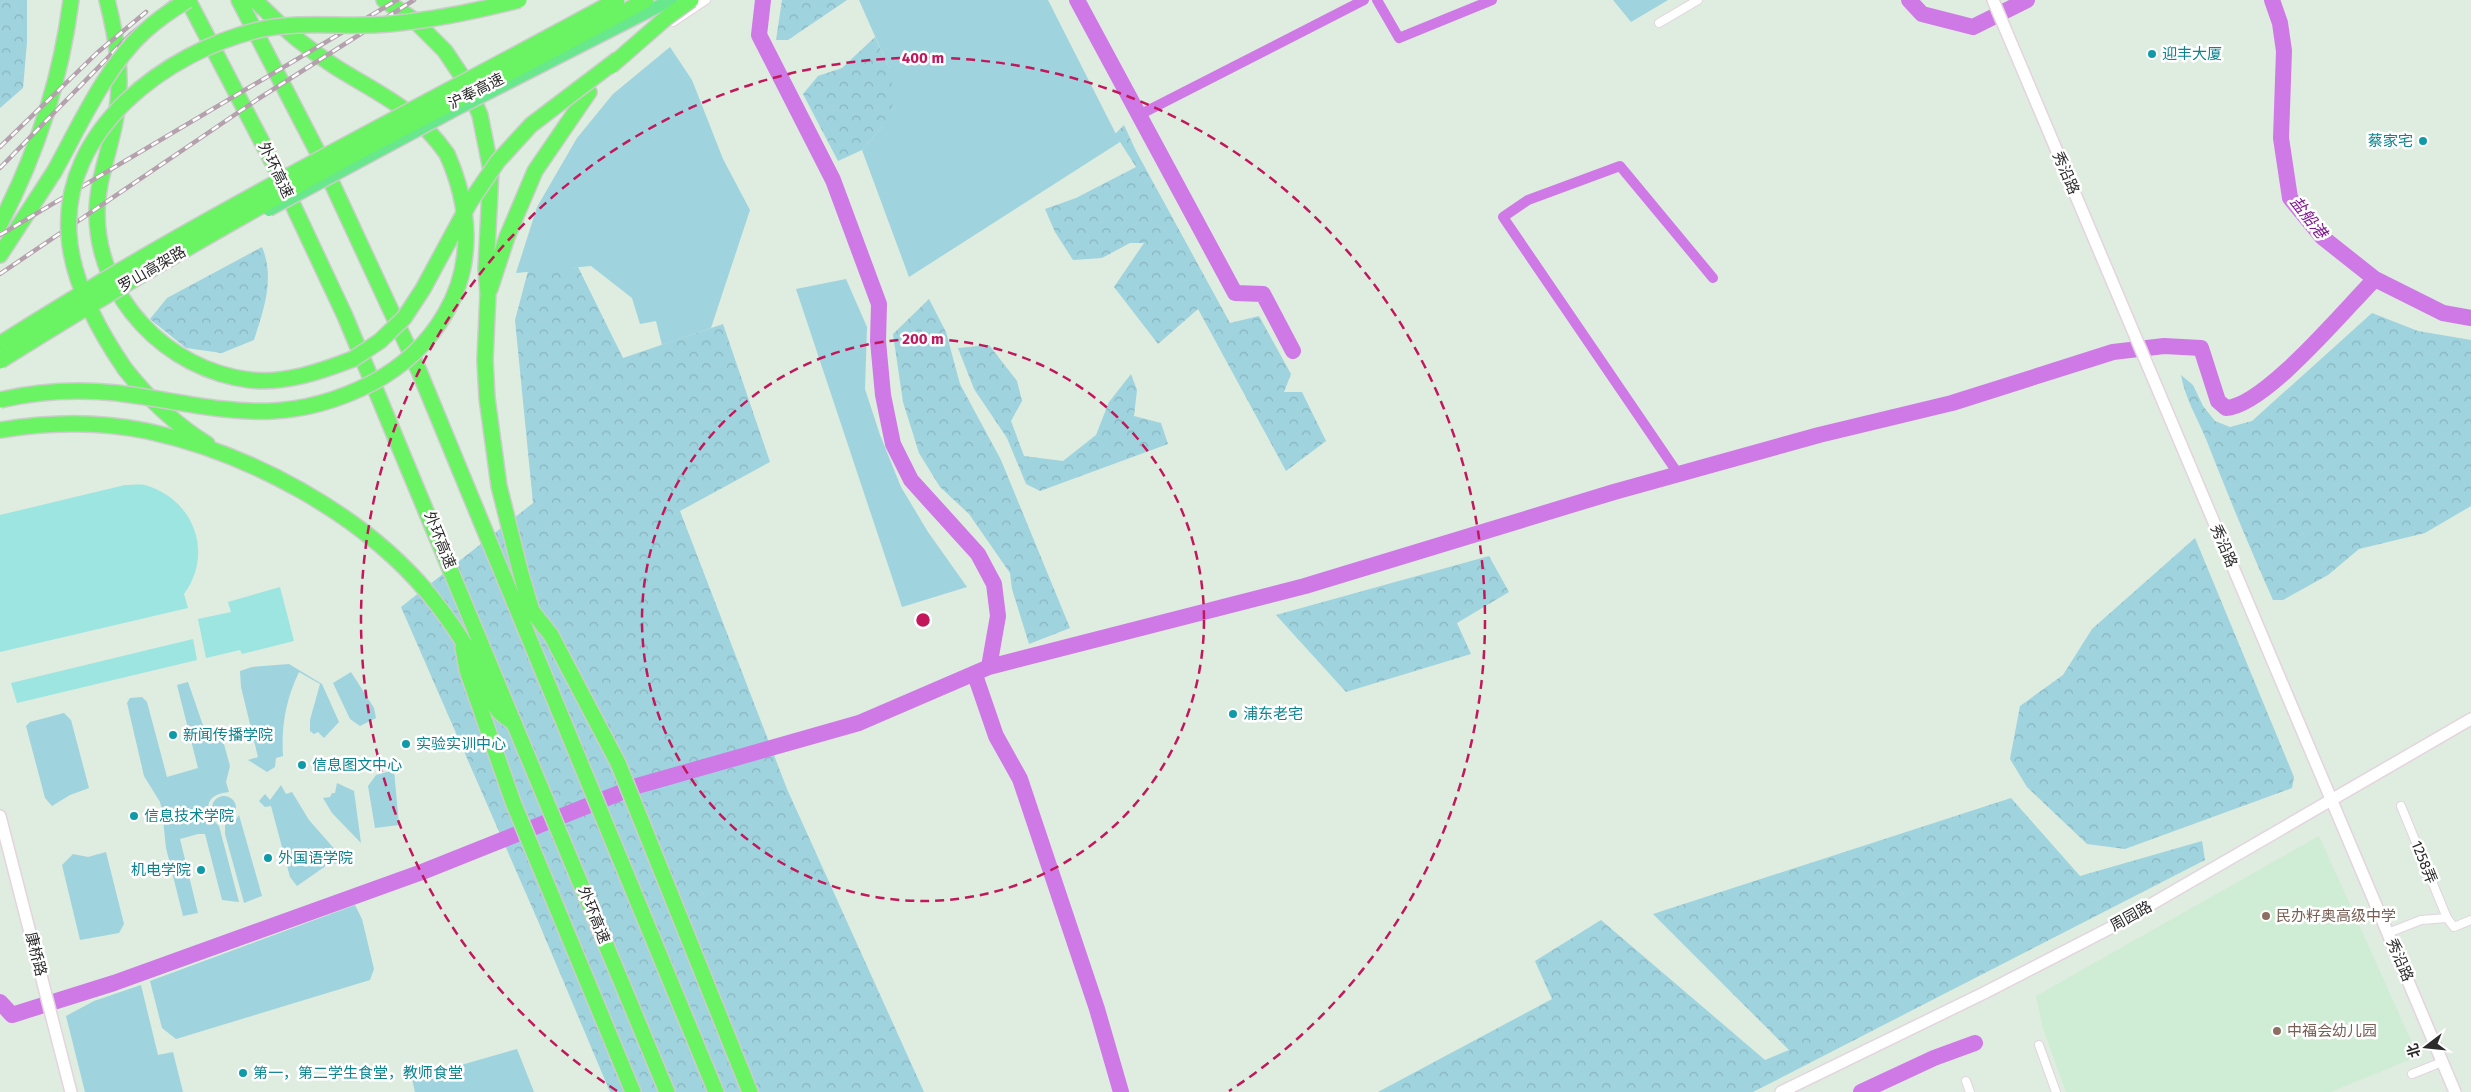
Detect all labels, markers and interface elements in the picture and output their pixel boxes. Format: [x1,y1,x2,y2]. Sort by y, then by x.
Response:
place label: 迎丰大厦 [2162,45,2222,63]
marker: 迎丰大厦 [2146,48,2158,60]
text: 400 m [902,49,944,67]
street label: 沪奉高速 [445,69,507,113]
place label: 蔡家宅 [2368,132,2413,150]
marker: 蔡家宅 [2417,135,2429,147]
street label: 外环高速 [255,139,297,201]
street label: 秀沿路 [2049,149,2083,197]
water label: 盐船港 [2286,193,2332,244]
street label: 罗山高架路 [115,242,189,296]
text: 200 m [902,330,944,348]
street label: 外环高速 [420,509,460,571]
street label: 秀沿路 [2207,522,2241,570]
centre of rings [914,611,932,629]
place label: 浦东老宅 [1243,705,1303,723]
marker: 浦东老宅 [1227,708,1239,720]
place label: 新闻传播学院 [183,726,273,744]
marker: 新闻传播学院 [167,729,179,741]
place label: 实验实训中心 [416,735,506,753]
marker: 实验实训中心 [400,738,412,750]
place label: 信息图文中心 [312,756,402,774]
marker: 信息图文中心 [296,759,308,771]
place label: 信息技术学院 [144,807,234,825]
marker: 信息技术学院 [128,810,140,822]
street label: 1258弄 [2407,838,2441,886]
place label: 外国语学院 [278,849,353,867]
marker: 外国语学院 [262,852,274,864]
place label: 机电学院 [131,861,191,879]
marker: 机电学院 [195,864,207,876]
street label: 外环高速 [574,884,614,946]
street label: 周园路 [2107,897,2155,935]
place label: 民办籽奥高级中学 [2276,907,2396,925]
marker: 民办籽奥高级中学 [2260,910,2272,922]
street label: 康桥路 [22,930,50,978]
street label: 秀沿路 [2383,936,2417,984]
place label: 中福会幼儿园 [2287,1022,2377,1040]
north arrow [2401,1022,2451,1072]
marker: 中福会幼儿园 [2271,1025,2283,1037]
text: 北 [2404,1041,2424,1060]
place label: 第一，第二学生食堂，教师食堂 [253,1064,463,1082]
marker: 第一，第二学生食堂，教师食堂 [237,1067,249,1079]

